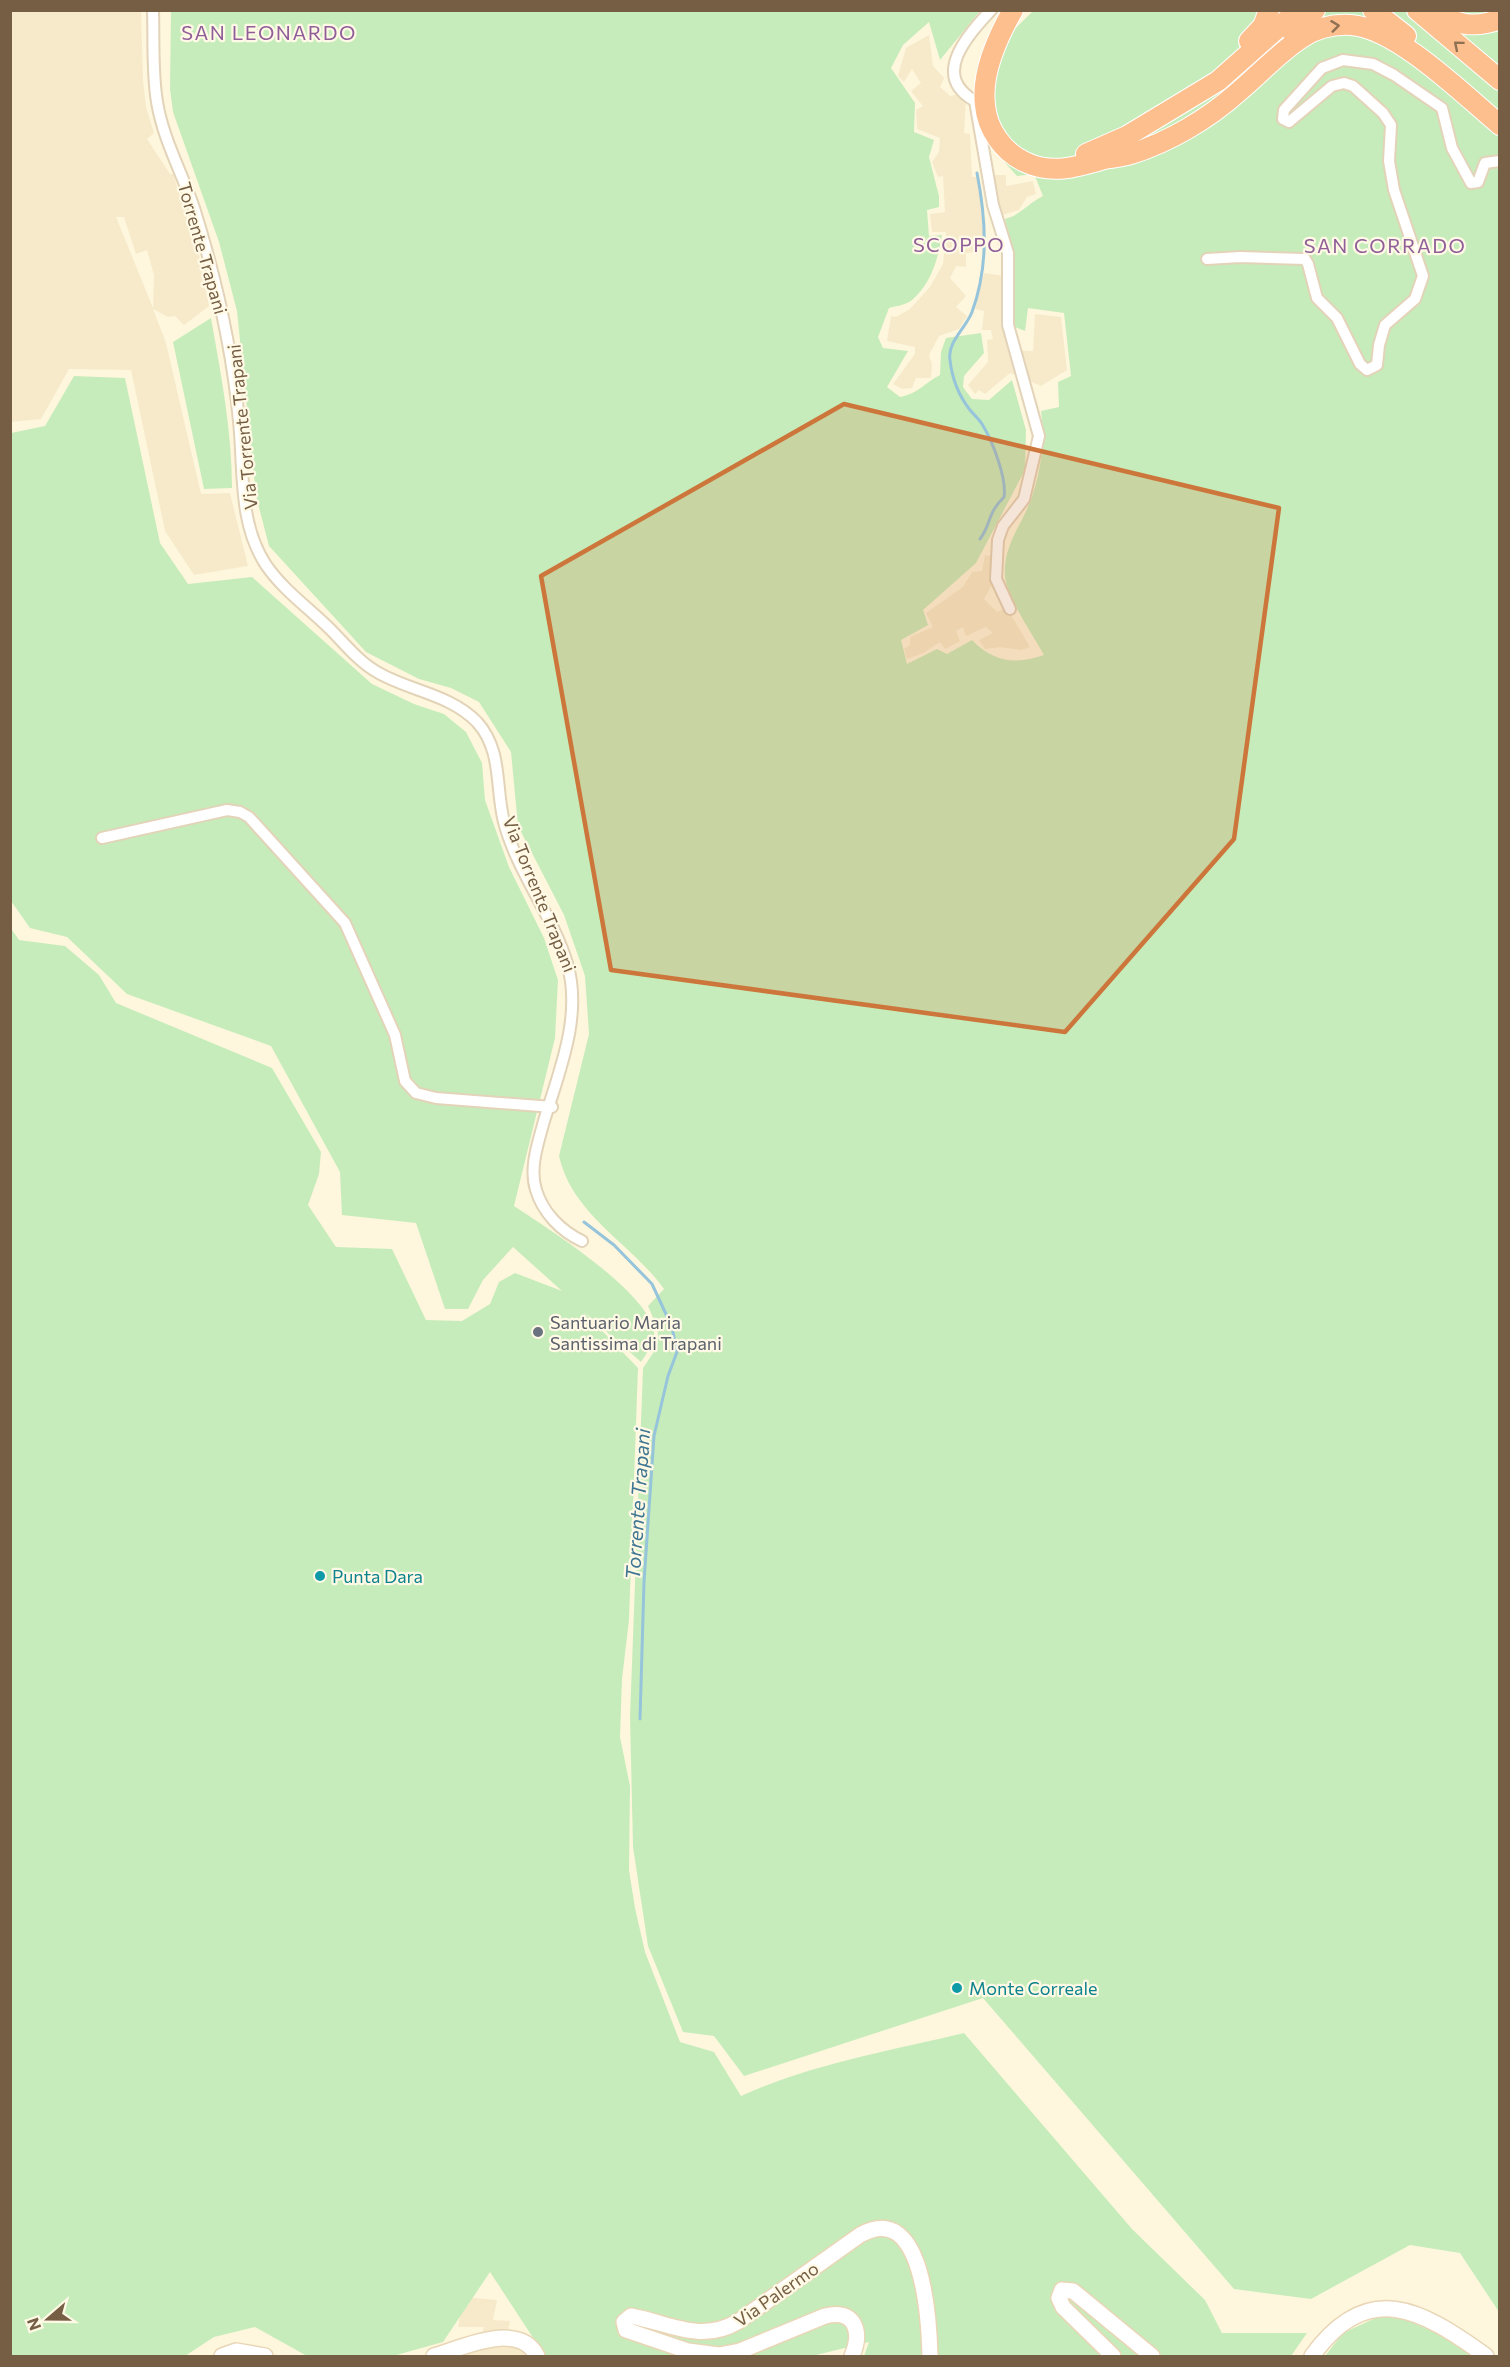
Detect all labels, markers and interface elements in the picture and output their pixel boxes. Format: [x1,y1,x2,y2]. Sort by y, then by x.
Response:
district label: SAN LEONARDO [181,20,357,44]
one-way arrow [1331,20,1340,33]
one-way arrow [1454,41,1465,52]
street label: Torrente Trapani [174,179,232,317]
district label: SCOPPO [913,232,1005,256]
district label: SAN CORRADO [1304,233,1466,257]
street label: Via Torrente Trapani [222,343,262,511]
street label: Via Torrente Trapani [499,813,581,975]
place label: Santuario Maria Santissima di Trapani [550,1311,722,1354]
marker: Santuario Maria Santissima di Trapani [531,1325,545,1339]
water label: Torrente Trapani [620,1427,654,1580]
place label: Punta Dara [332,1565,423,1587]
marker: Punta Dara [313,1569,327,1583]
place label: Monte Correale [969,1977,1098,1999]
marker: Monte Correale [950,1981,964,1995]
street label: Via Palermo [729,2257,823,2331]
north arrow [18,2289,78,2349]
text: N [22,2315,44,2333]

